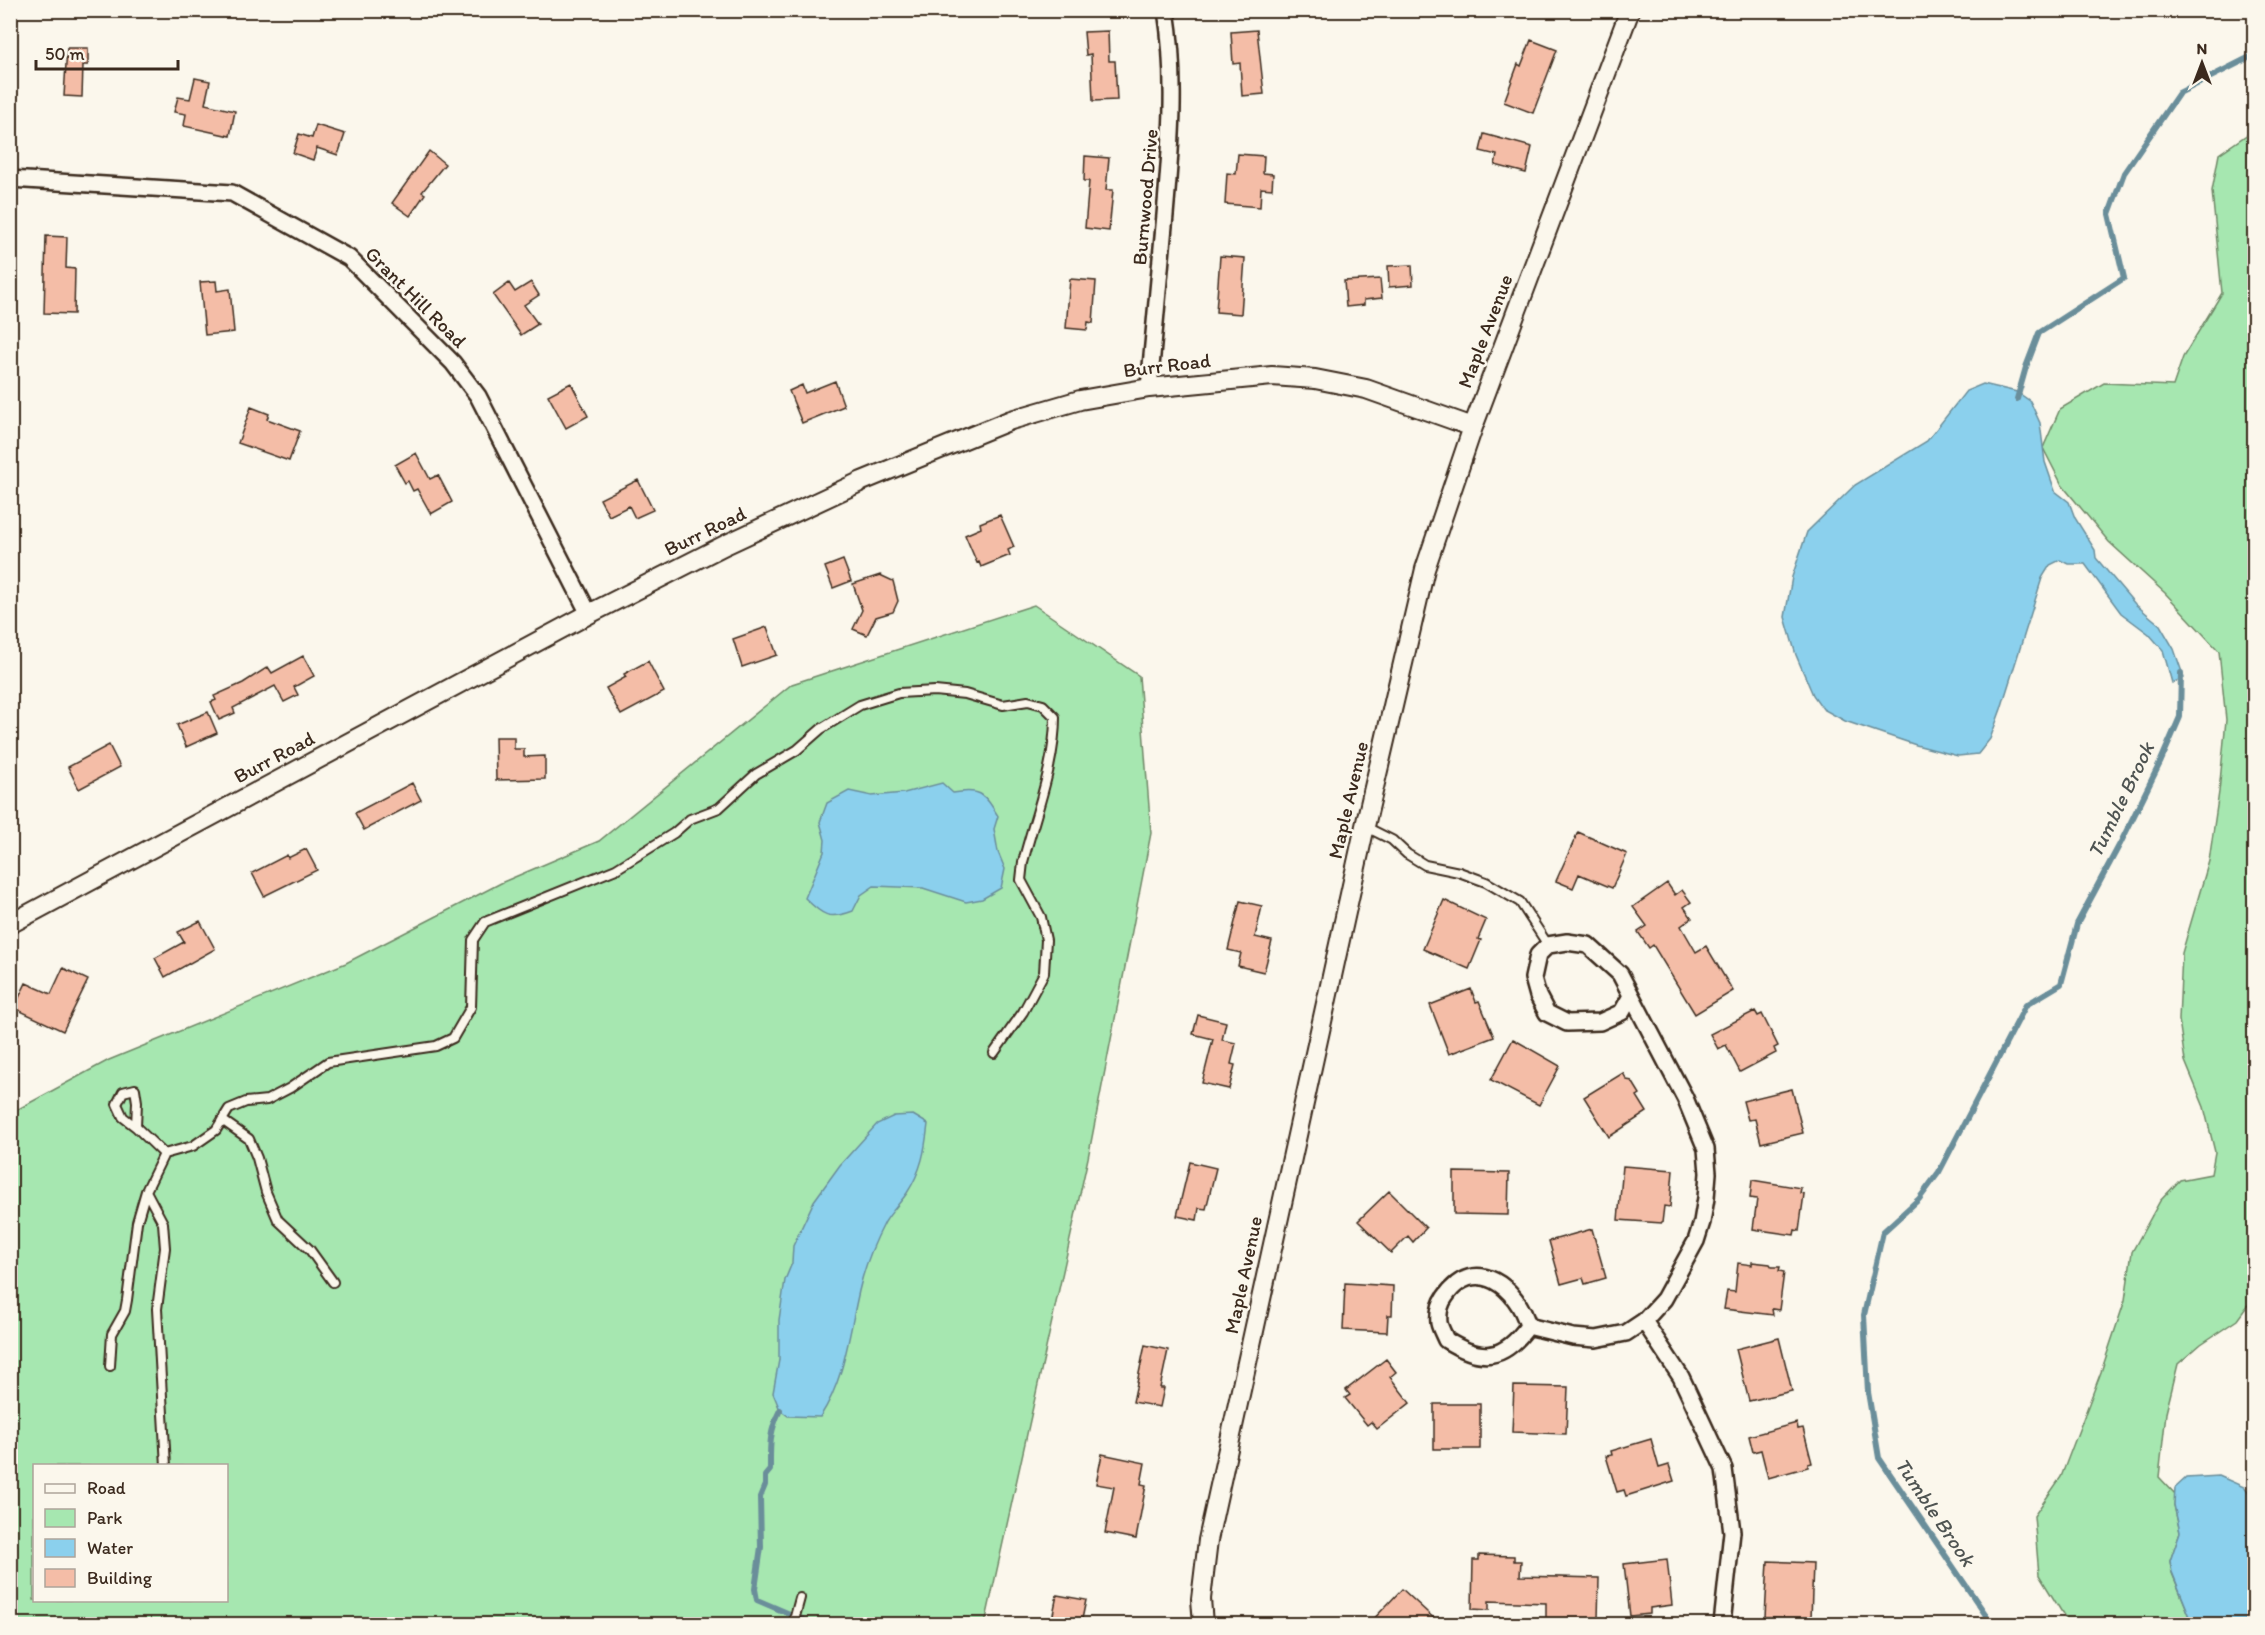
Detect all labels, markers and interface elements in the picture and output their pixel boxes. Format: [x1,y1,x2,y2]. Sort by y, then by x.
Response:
scale bar [36,33,178,71]
north arrow [2172,33,2232,93]
text: N [2197,39,2207,58]
text: 50 m [45,43,85,65]
street label: Burnwood Drive [1127,128,1163,266]
street label: Grant Hill Road [360,241,472,353]
street label: Maple Avenue [1452,271,1518,391]
street label: Burr Road [1122,348,1212,382]
street label: Burr Road [660,501,750,561]
street label: Burr Road [230,726,318,788]
water label: Tumble Brook [2082,737,2160,861]
street label: Maple Avenue [1323,739,1373,861]
street label: Maple Avenue [1219,1214,1267,1336]
water label: Tumble Brook [1890,1453,1981,1572]
legend [33,1464,228,1602]
text: Road [87,1477,126,1499]
text: Park [87,1507,122,1529]
text: Water [87,1537,133,1559]
text: Building [87,1567,153,1589]

